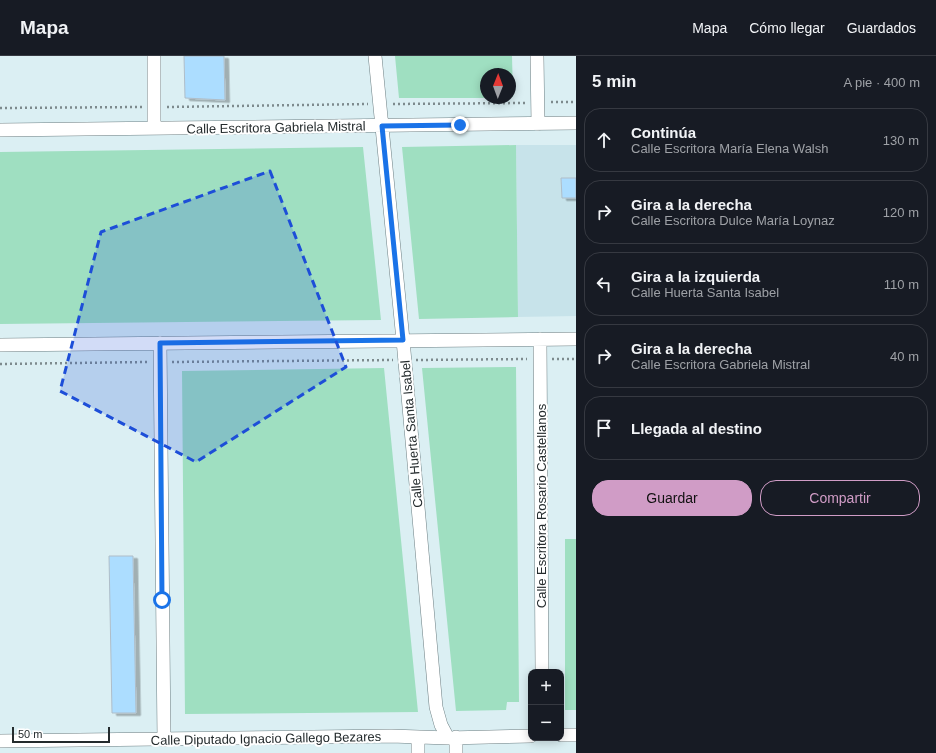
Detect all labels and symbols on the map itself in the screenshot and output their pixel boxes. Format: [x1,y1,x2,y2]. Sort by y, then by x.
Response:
north arrow [480,68,516,104]
route end [451,116,469,134]
street label: Calle Escritora Gabriela Mistral [186,118,366,137]
street label: Calle Huerta Santa Isabel [398,359,425,508]
street label: Calle Escritora Rosario Castellanos [534,403,549,608]
route start [153,591,171,609]
scale bar [12,725,110,744]
street label: Calle Diputado Ignacio Gallego Bezares [151,729,382,748]

